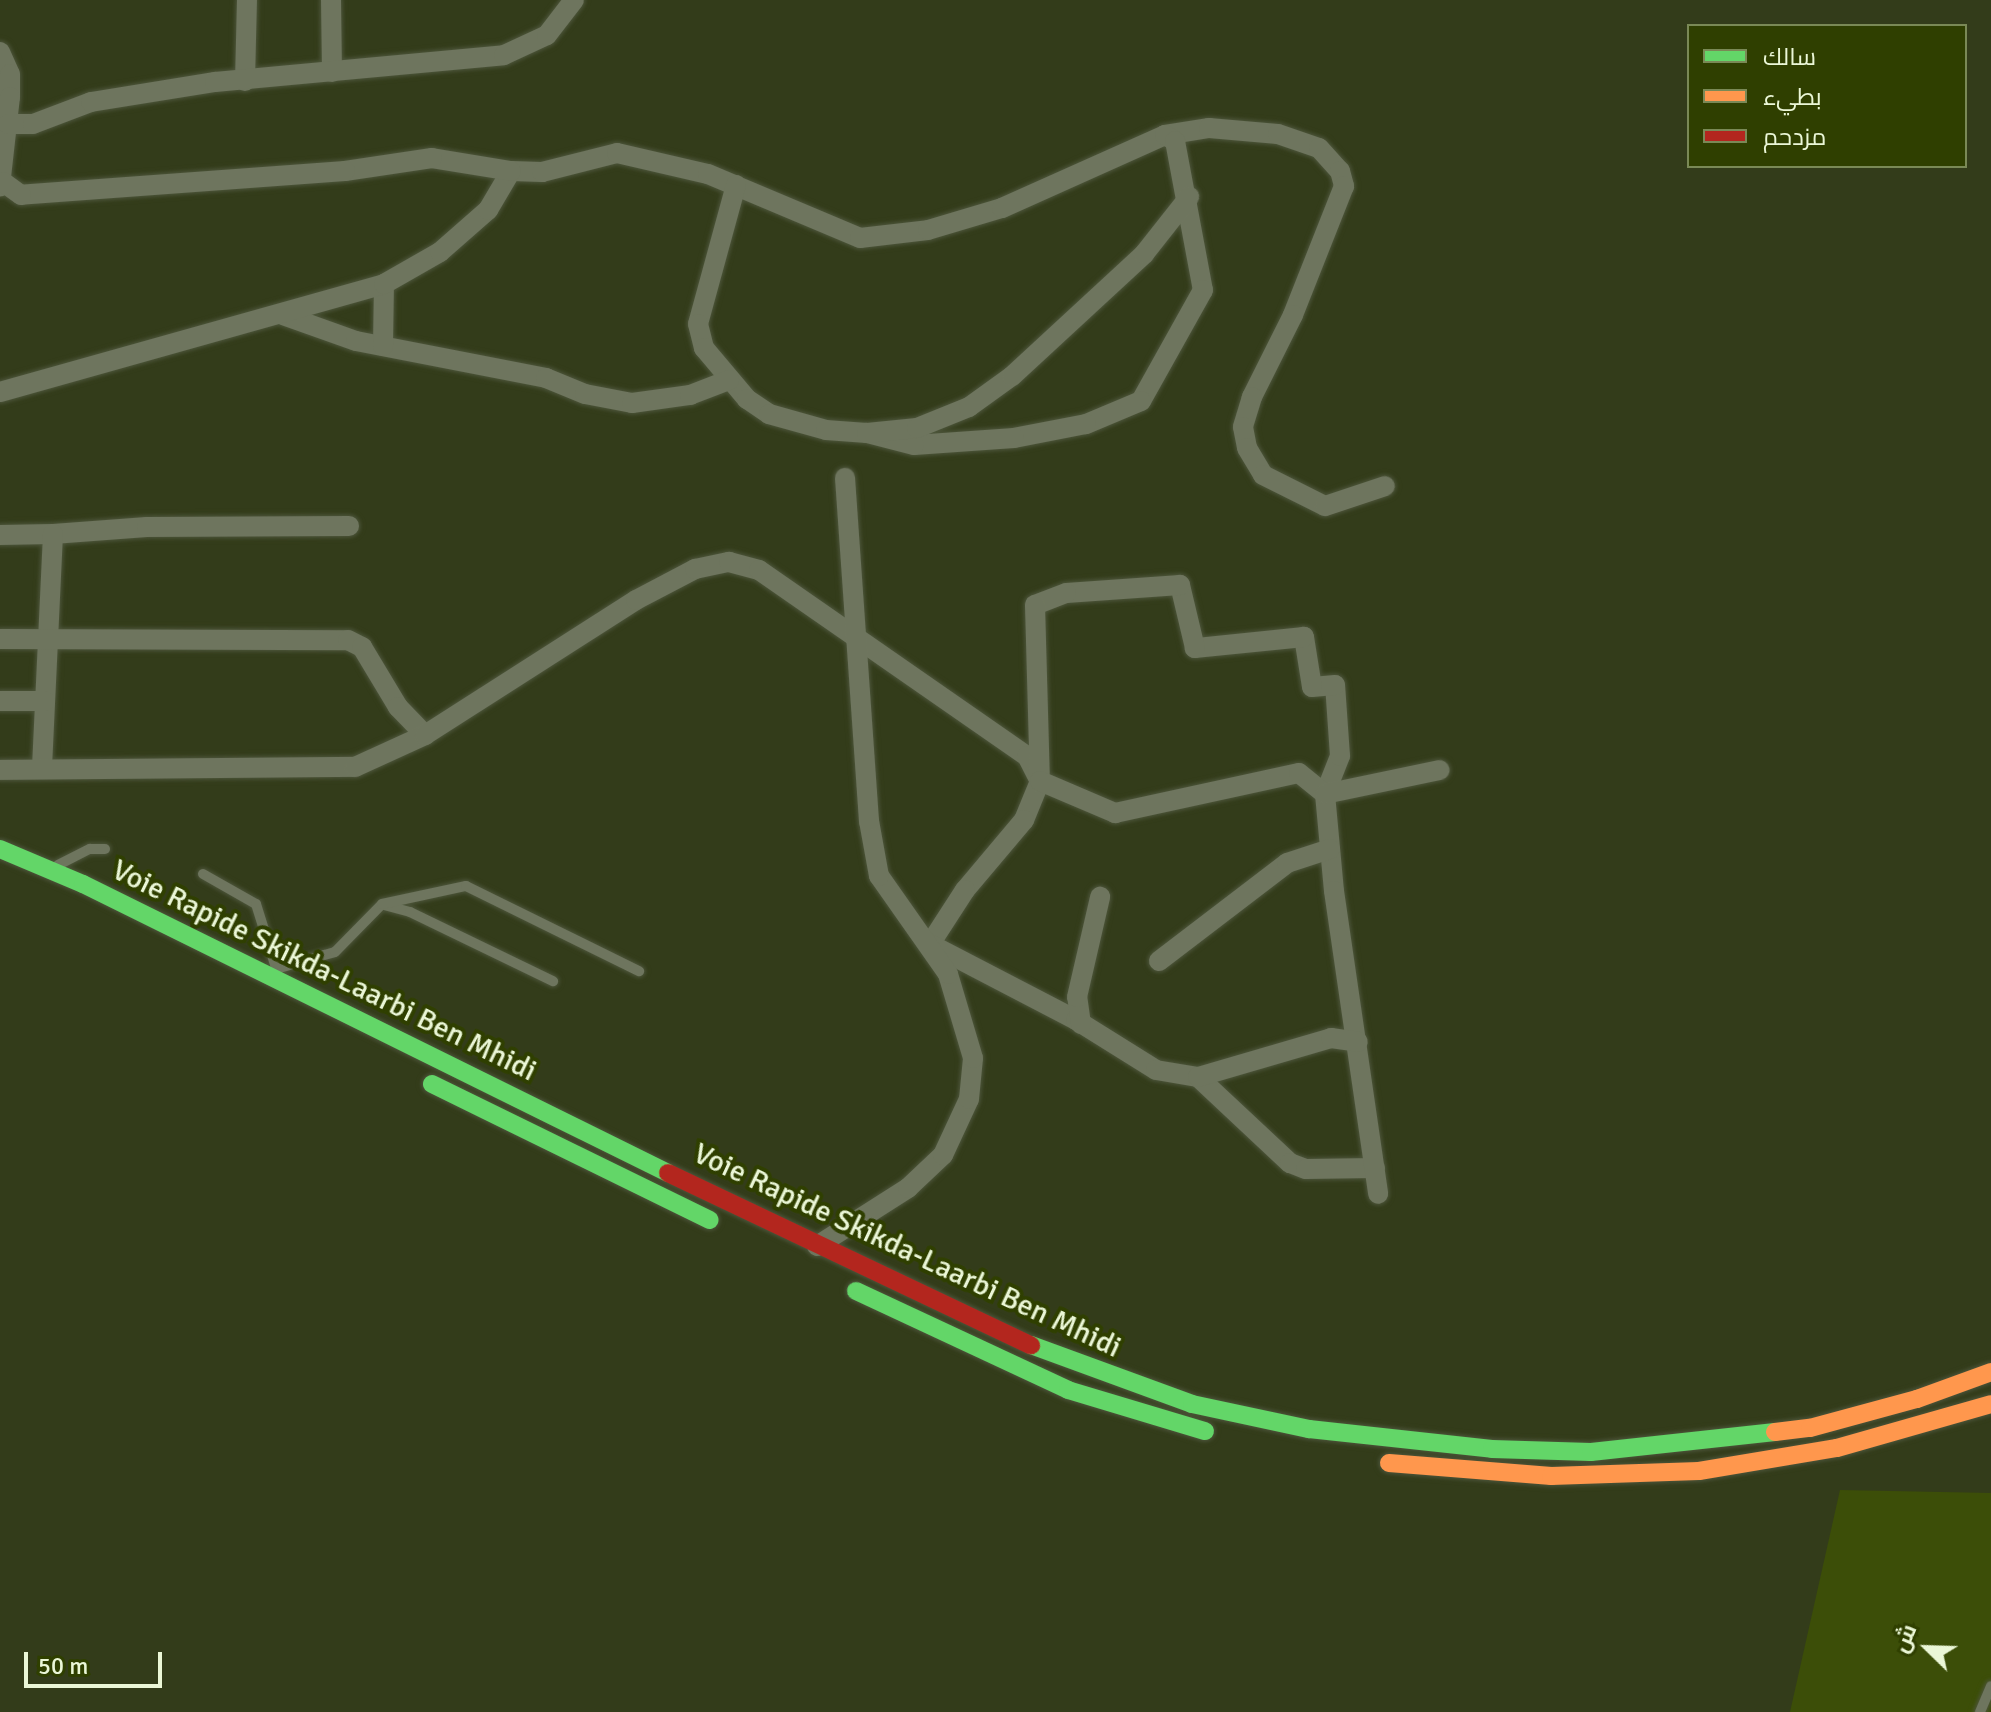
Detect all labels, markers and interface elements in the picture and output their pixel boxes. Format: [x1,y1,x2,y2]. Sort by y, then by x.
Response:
legend [1687,24,1967,168]
text: سالك [1763,42,1816,72]
text: بطيء [1763,82,1822,112]
text: مزدحم [1763,122,1826,152]
street label: Voie Rapide Skikda-Laarbi Ben Mhidi [106,852,542,1090]
street label: Voie Rapide Skikda-Laarbi Ben Mhidi [687,1136,1127,1366]
north arrow [1887,1608,1967,1688]
text: ش [1887,1620,1922,1657]
scale bar [28,1636,166,1686]
text: 50 m [38,1651,88,1681]

